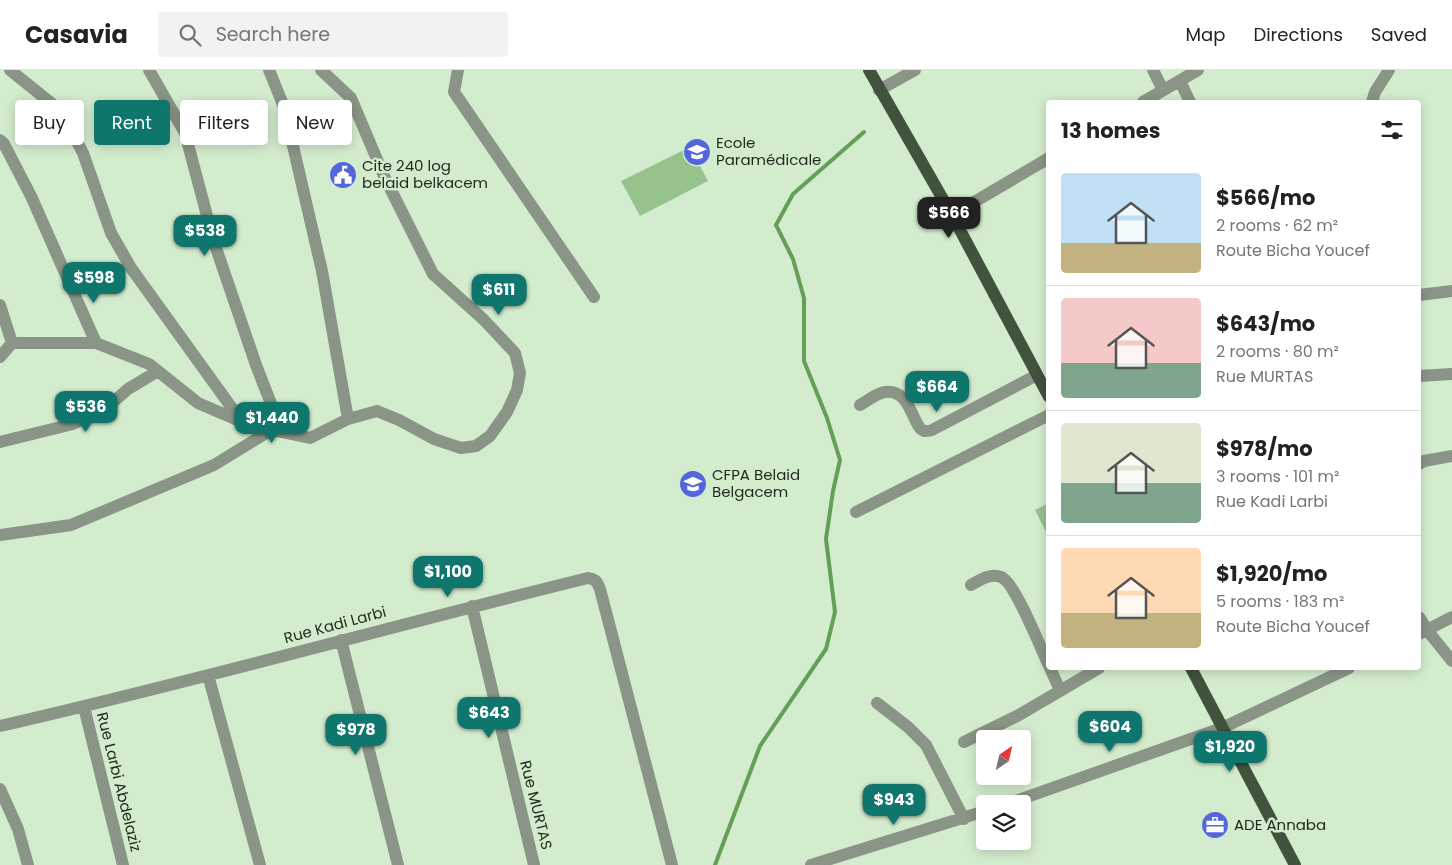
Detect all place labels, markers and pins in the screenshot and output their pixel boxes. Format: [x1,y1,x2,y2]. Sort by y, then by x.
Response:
place label: Ecole Paramédicale [716,132,821,170]
school or university icon: Ecole Paramédicale [682,137,712,167]
place label: Cite 240 log belaid belkacem [362,155,488,193]
public building icon: Cite 240 log belaid belkacem [328,160,358,190]
pin: $566 [919,196,979,239]
pin: $538 [175,214,235,257]
pin: $598 [64,262,124,304]
pin: $611 [469,274,529,316]
pin: $664 [907,370,967,413]
pin: $536 [56,390,116,433]
pin: $1,440 [231,402,313,444]
place label: CFPA Belaid Belgacem [712,464,800,502]
school or university icon: CFPA Belaid Belgacem [678,469,708,499]
pin: $1,100 [407,556,489,598]
pin: $643 [459,696,519,739]
pin: $604 [1080,710,1140,753]
pin: $978 [326,714,386,756]
pin: $1,920 [1189,730,1271,773]
pin: $943 [864,784,924,826]
office icon: ADE Annaba [1200,810,1230,840]
place label: ADE Annaba [1234,814,1326,835]

